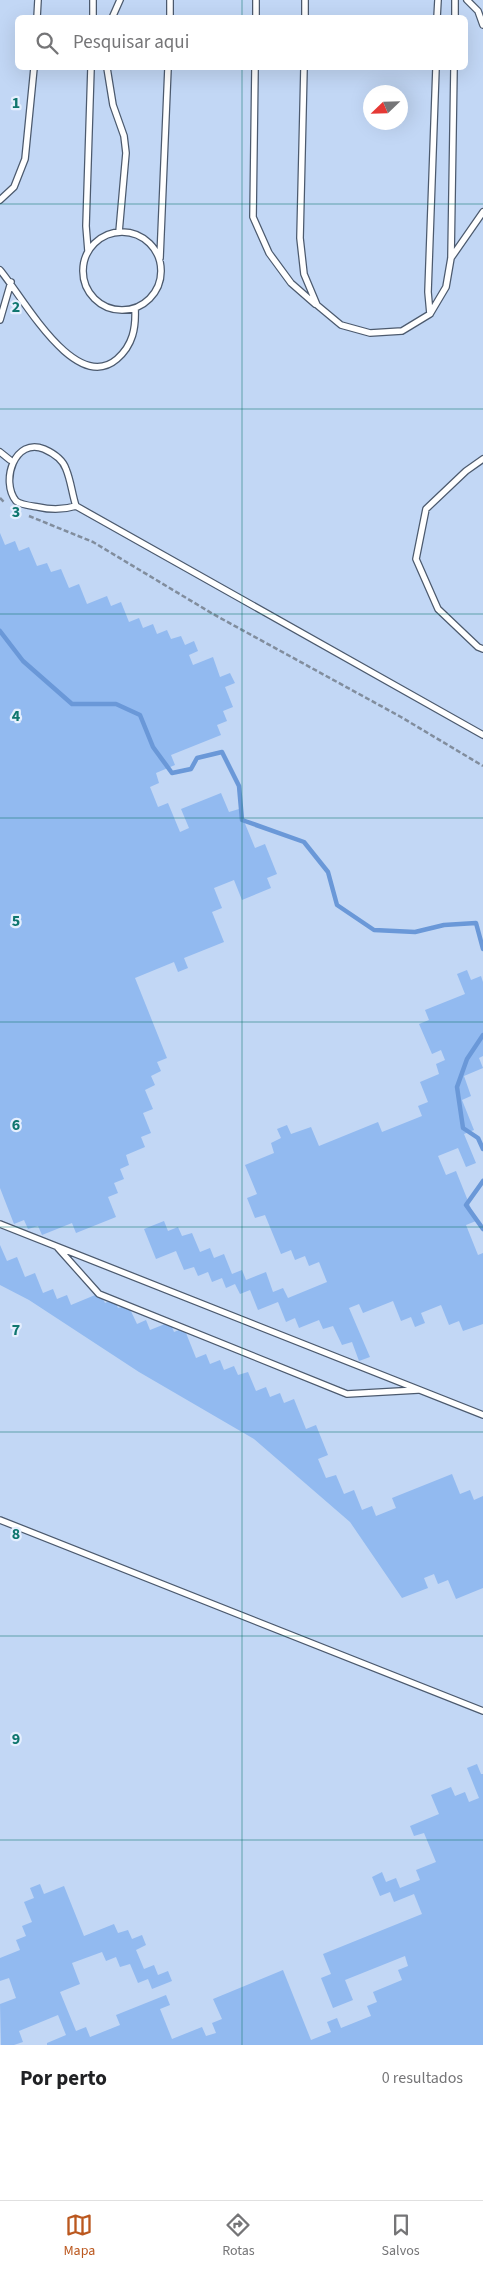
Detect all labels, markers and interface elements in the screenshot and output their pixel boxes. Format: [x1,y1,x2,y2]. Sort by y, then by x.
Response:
search box [15,15,468,70]
icon: search [33,29,61,57]
text: Pesquisar aqui [73,29,189,56]
north arrow [363,85,408,130]
text: 1 [12,92,20,114]
text: 2 [12,296,20,318]
text: 3 [12,501,20,523]
text: 4 [12,705,21,727]
text: 5 [12,910,20,932]
text: 6 [12,1114,20,1136]
text: 7 [12,1319,20,1341]
text: 8 [12,1523,20,1545]
text: 9 [12,1728,20,1750]
text: Por perto [20,2063,107,2093]
text: 0 resultados [382,2067,463,2089]
tab: Mapa [63,2211,95,2261]
tab: Rotas [222,2211,255,2261]
tab: Salvos [382,2211,420,2261]

